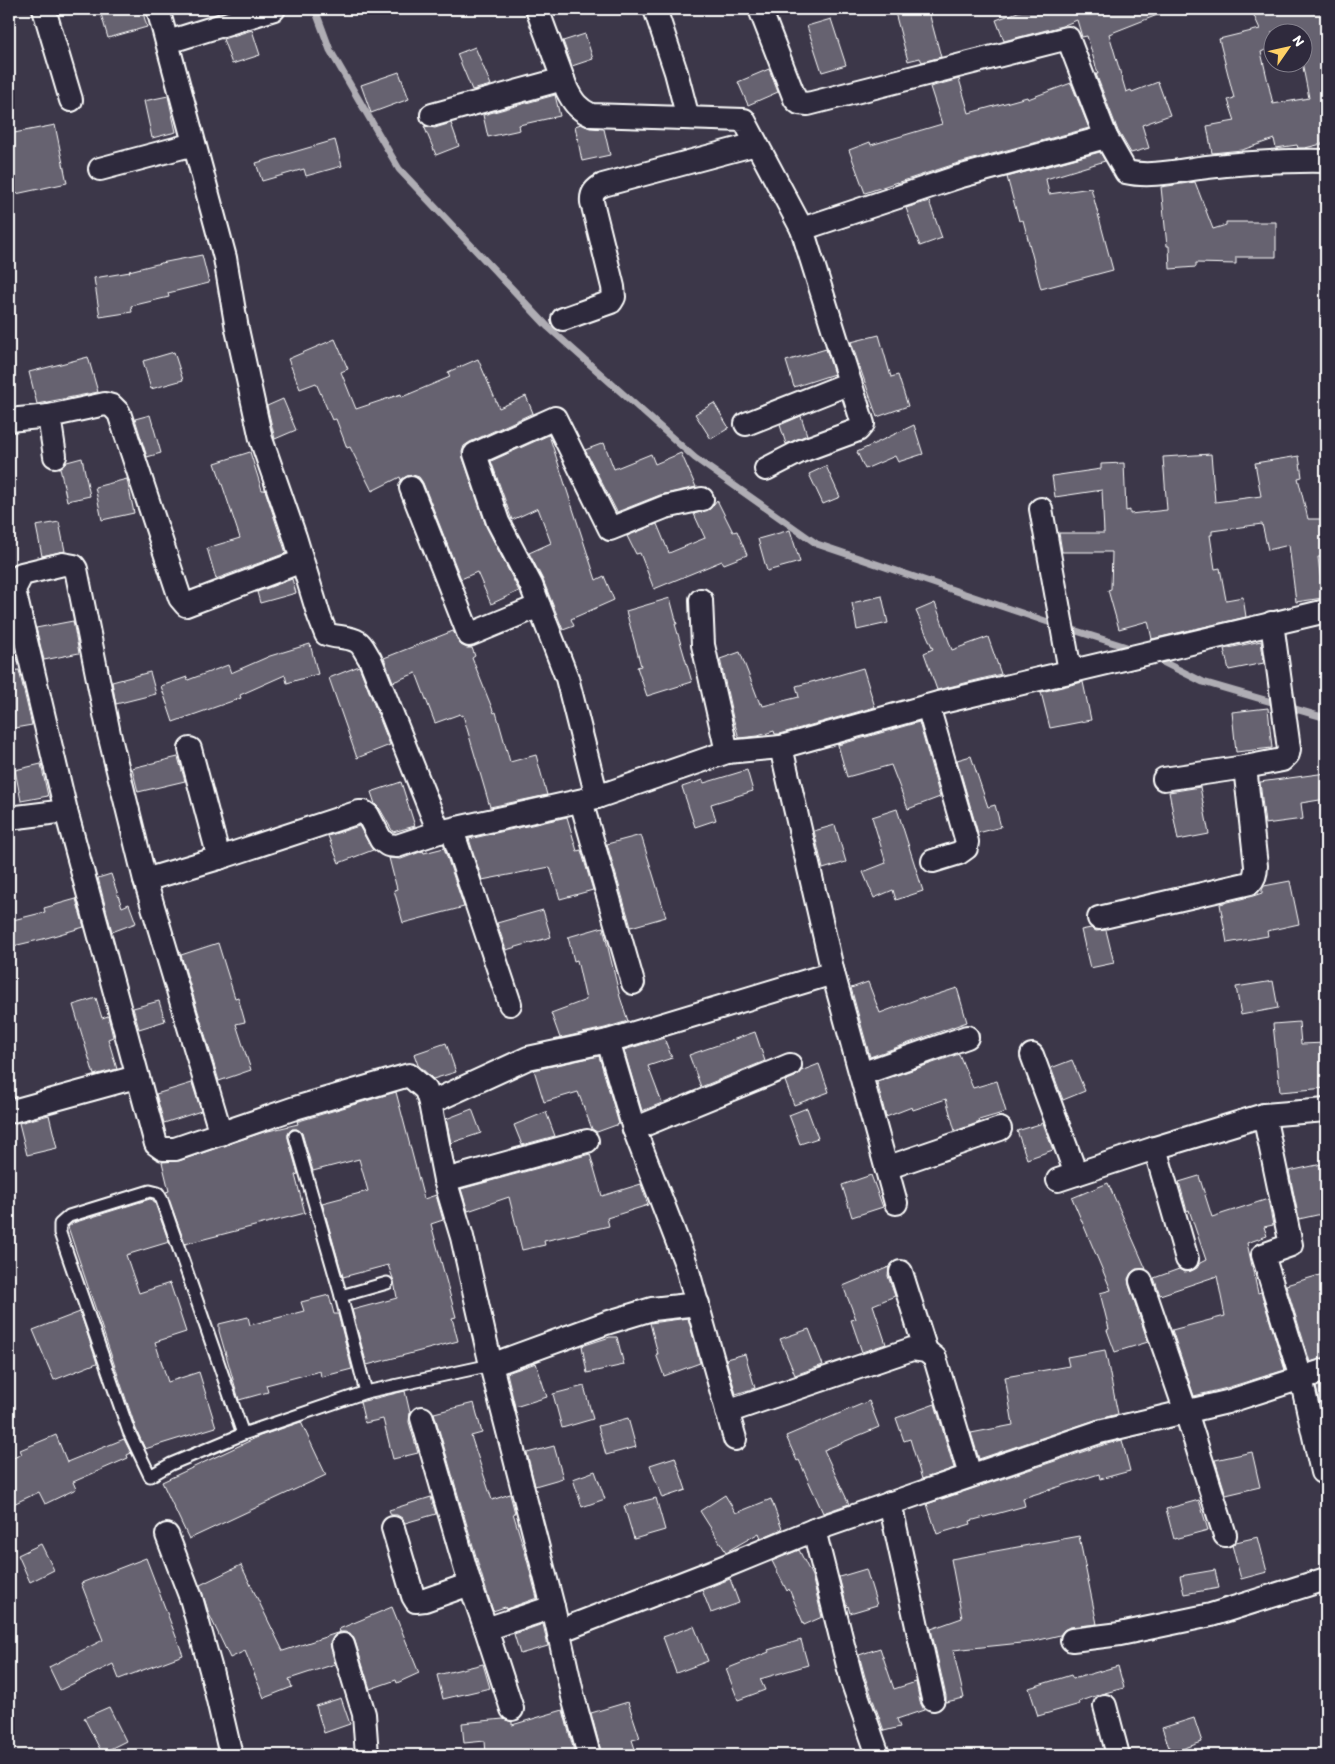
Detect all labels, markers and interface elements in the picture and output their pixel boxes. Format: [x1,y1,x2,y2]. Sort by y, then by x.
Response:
north arrow [1262,22,1312,72]
text: N [1289,32,1308,50]

